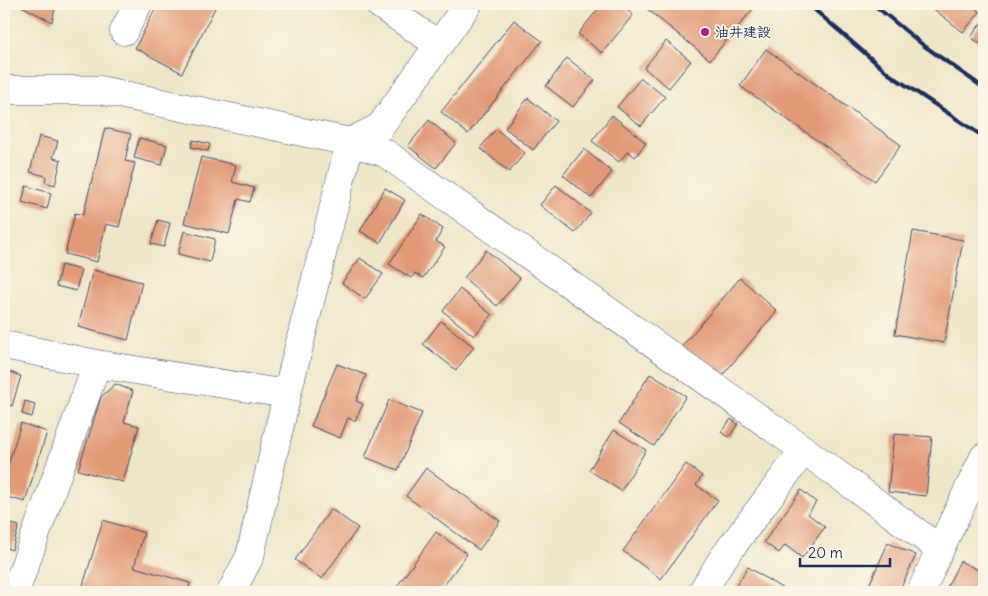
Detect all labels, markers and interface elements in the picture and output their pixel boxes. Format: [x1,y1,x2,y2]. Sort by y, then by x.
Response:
place label: 油井建設 [715,23,771,41]
marker: 油井建設 [699,26,711,38]
scale bar [800,536,890,568]
text: 20 m [808,543,843,562]

